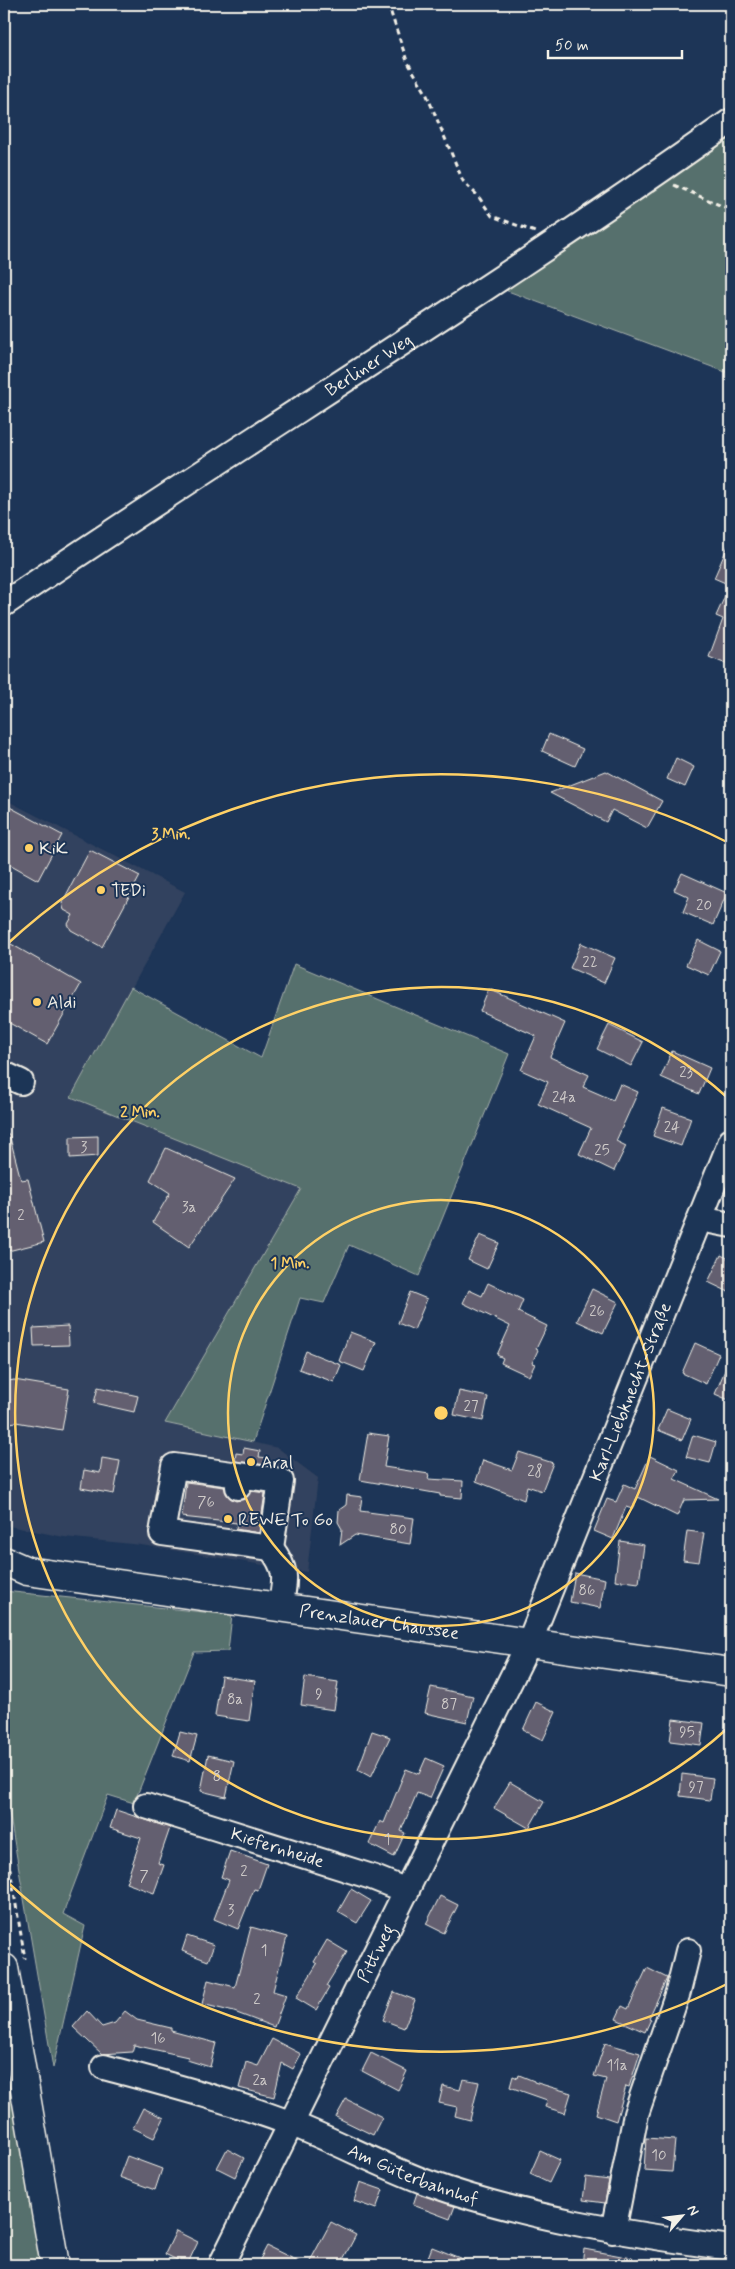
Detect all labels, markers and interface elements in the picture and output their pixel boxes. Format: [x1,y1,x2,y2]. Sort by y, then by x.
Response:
scale bar [548,28,681,60]
text: 50 m [555,36,589,56]
street label: Berliner Weg [321,328,417,403]
text: 3 Min. [152,825,190,845]
place label: KiK [39,837,68,861]
marker: KiK [23,842,35,854]
place label: TEDi [111,879,146,903]
marker: TEDi [95,884,107,896]
house number: 20 [696,896,712,916]
house number: 22 [582,953,598,973]
place label: Aldi [47,991,76,1015]
marker: Aldi [31,996,43,1008]
house number: 23 [679,1063,693,1083]
house number: 24a [552,1088,576,1108]
text: 2 Min. [120,1103,160,1123]
house number: 24 [664,1118,680,1138]
house number: 3 [81,1138,88,1158]
house number: 25 [594,1141,610,1161]
house number: 3a [182,1198,197,1218]
house number: 2 [17,1206,25,1226]
text: 1 Min. [271,1254,309,1274]
street label: Karl-Liebknecht-Straße [584,1299,678,1485]
house number: 26 [589,1302,605,1322]
house number: 27 [464,1397,479,1417]
centre of rings [432,1404,450,1422]
place label: Aral [261,1451,293,1475]
marker: Aral [245,1456,257,1468]
house number: 28 [527,1462,543,1482]
house number: 76 [197,1493,215,1513]
place label: REWE To Go [238,1508,333,1532]
marker: REWE To Go [222,1513,234,1525]
house number: 80 [389,1520,407,1540]
house number: 86 [579,1581,595,1601]
street label: Prenzlauer Chaussee [298,1599,461,1646]
house number: 9 [315,1685,323,1705]
house number: 8a [227,1690,243,1710]
house number: 87 [441,1695,457,1715]
house number: 95 [679,1723,695,1743]
house number: 8 [213,1767,221,1787]
house number: 97 [689,1778,704,1798]
street label: Kiefernheide [228,1822,327,1874]
house number: 1 [384,1830,390,1850]
house number: 2 [240,1862,248,1882]
house number: 7 [139,1867,149,1887]
house number: 3 [228,1901,235,1921]
street label: Pittweg [352,1920,403,1987]
house number: 1 [261,1941,267,1961]
house number: 2 [253,1990,261,2010]
house number: 16 [150,2029,166,2049]
house number: 11a [607,2056,628,2076]
house number: 2a [252,2071,268,2091]
street label: Am Güterbahnhof [344,2139,481,2212]
house number: 10 [651,2146,667,2166]
north arrow [658,2192,708,2242]
text: N [682,2202,703,2219]

